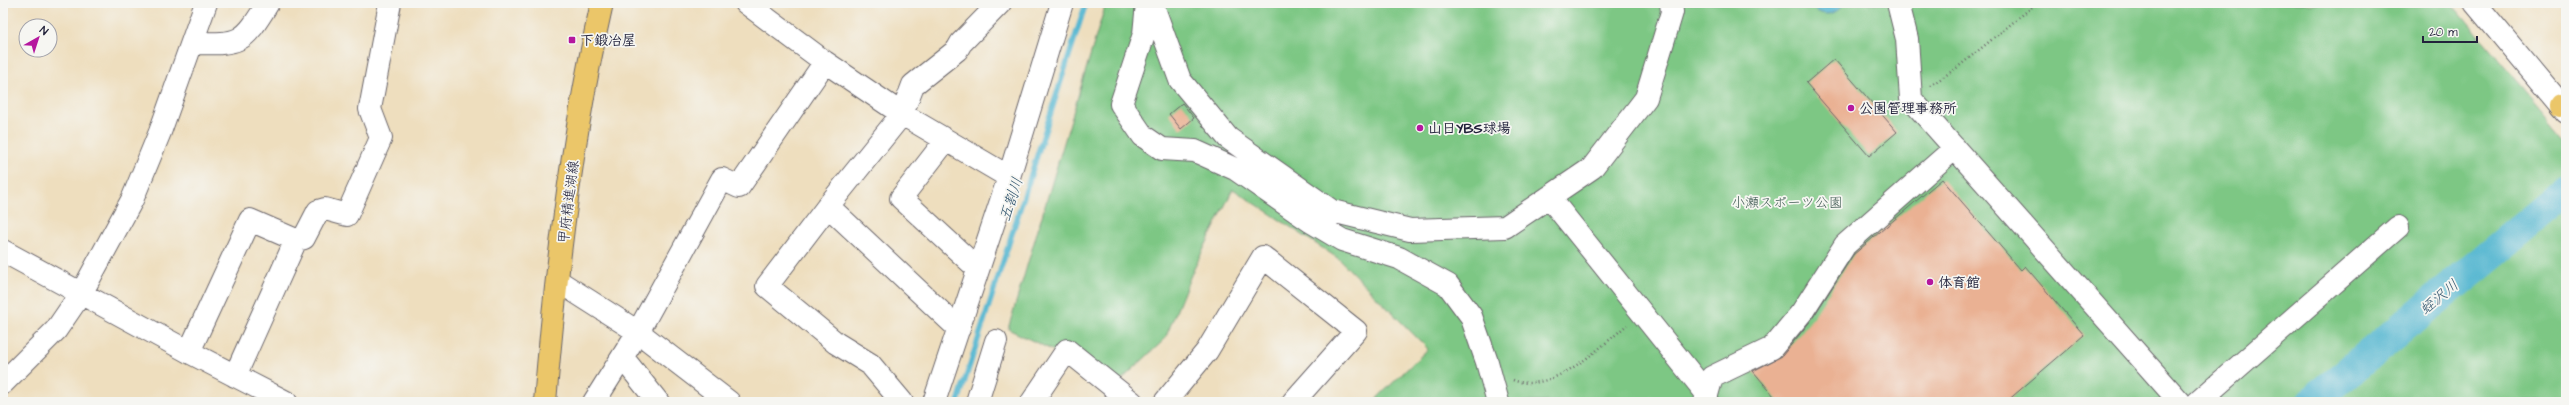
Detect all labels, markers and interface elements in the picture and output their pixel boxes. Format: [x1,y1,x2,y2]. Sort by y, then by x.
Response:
north arrow [18,18,58,58]
scale bar [2423,18,2477,44]
text: N [37,23,51,39]
text: 20 m [2429,24,2458,41]
place label: 下鍛冶屋 [580,31,636,51]
marker: 下鍛冶屋 [567,35,577,45]
place label: 公園管理事務所 [1859,99,1957,119]
marker: 公園管理事務所 [1846,103,1856,113]
place label: 山日YBS球場 [1428,119,1510,139]
marker: 山日YBS球場 [1415,123,1425,133]
street label: 甲府精進湖線 [554,159,584,245]
water label: 五割川 [995,175,1028,224]
park label: 小瀬スポーツ公園 [1731,193,1843,213]
place label: 体育館 [1938,273,1980,293]
water label: 蛭沢川 [2415,275,2463,320]
marker: 体育館 [1925,277,1935,287]

